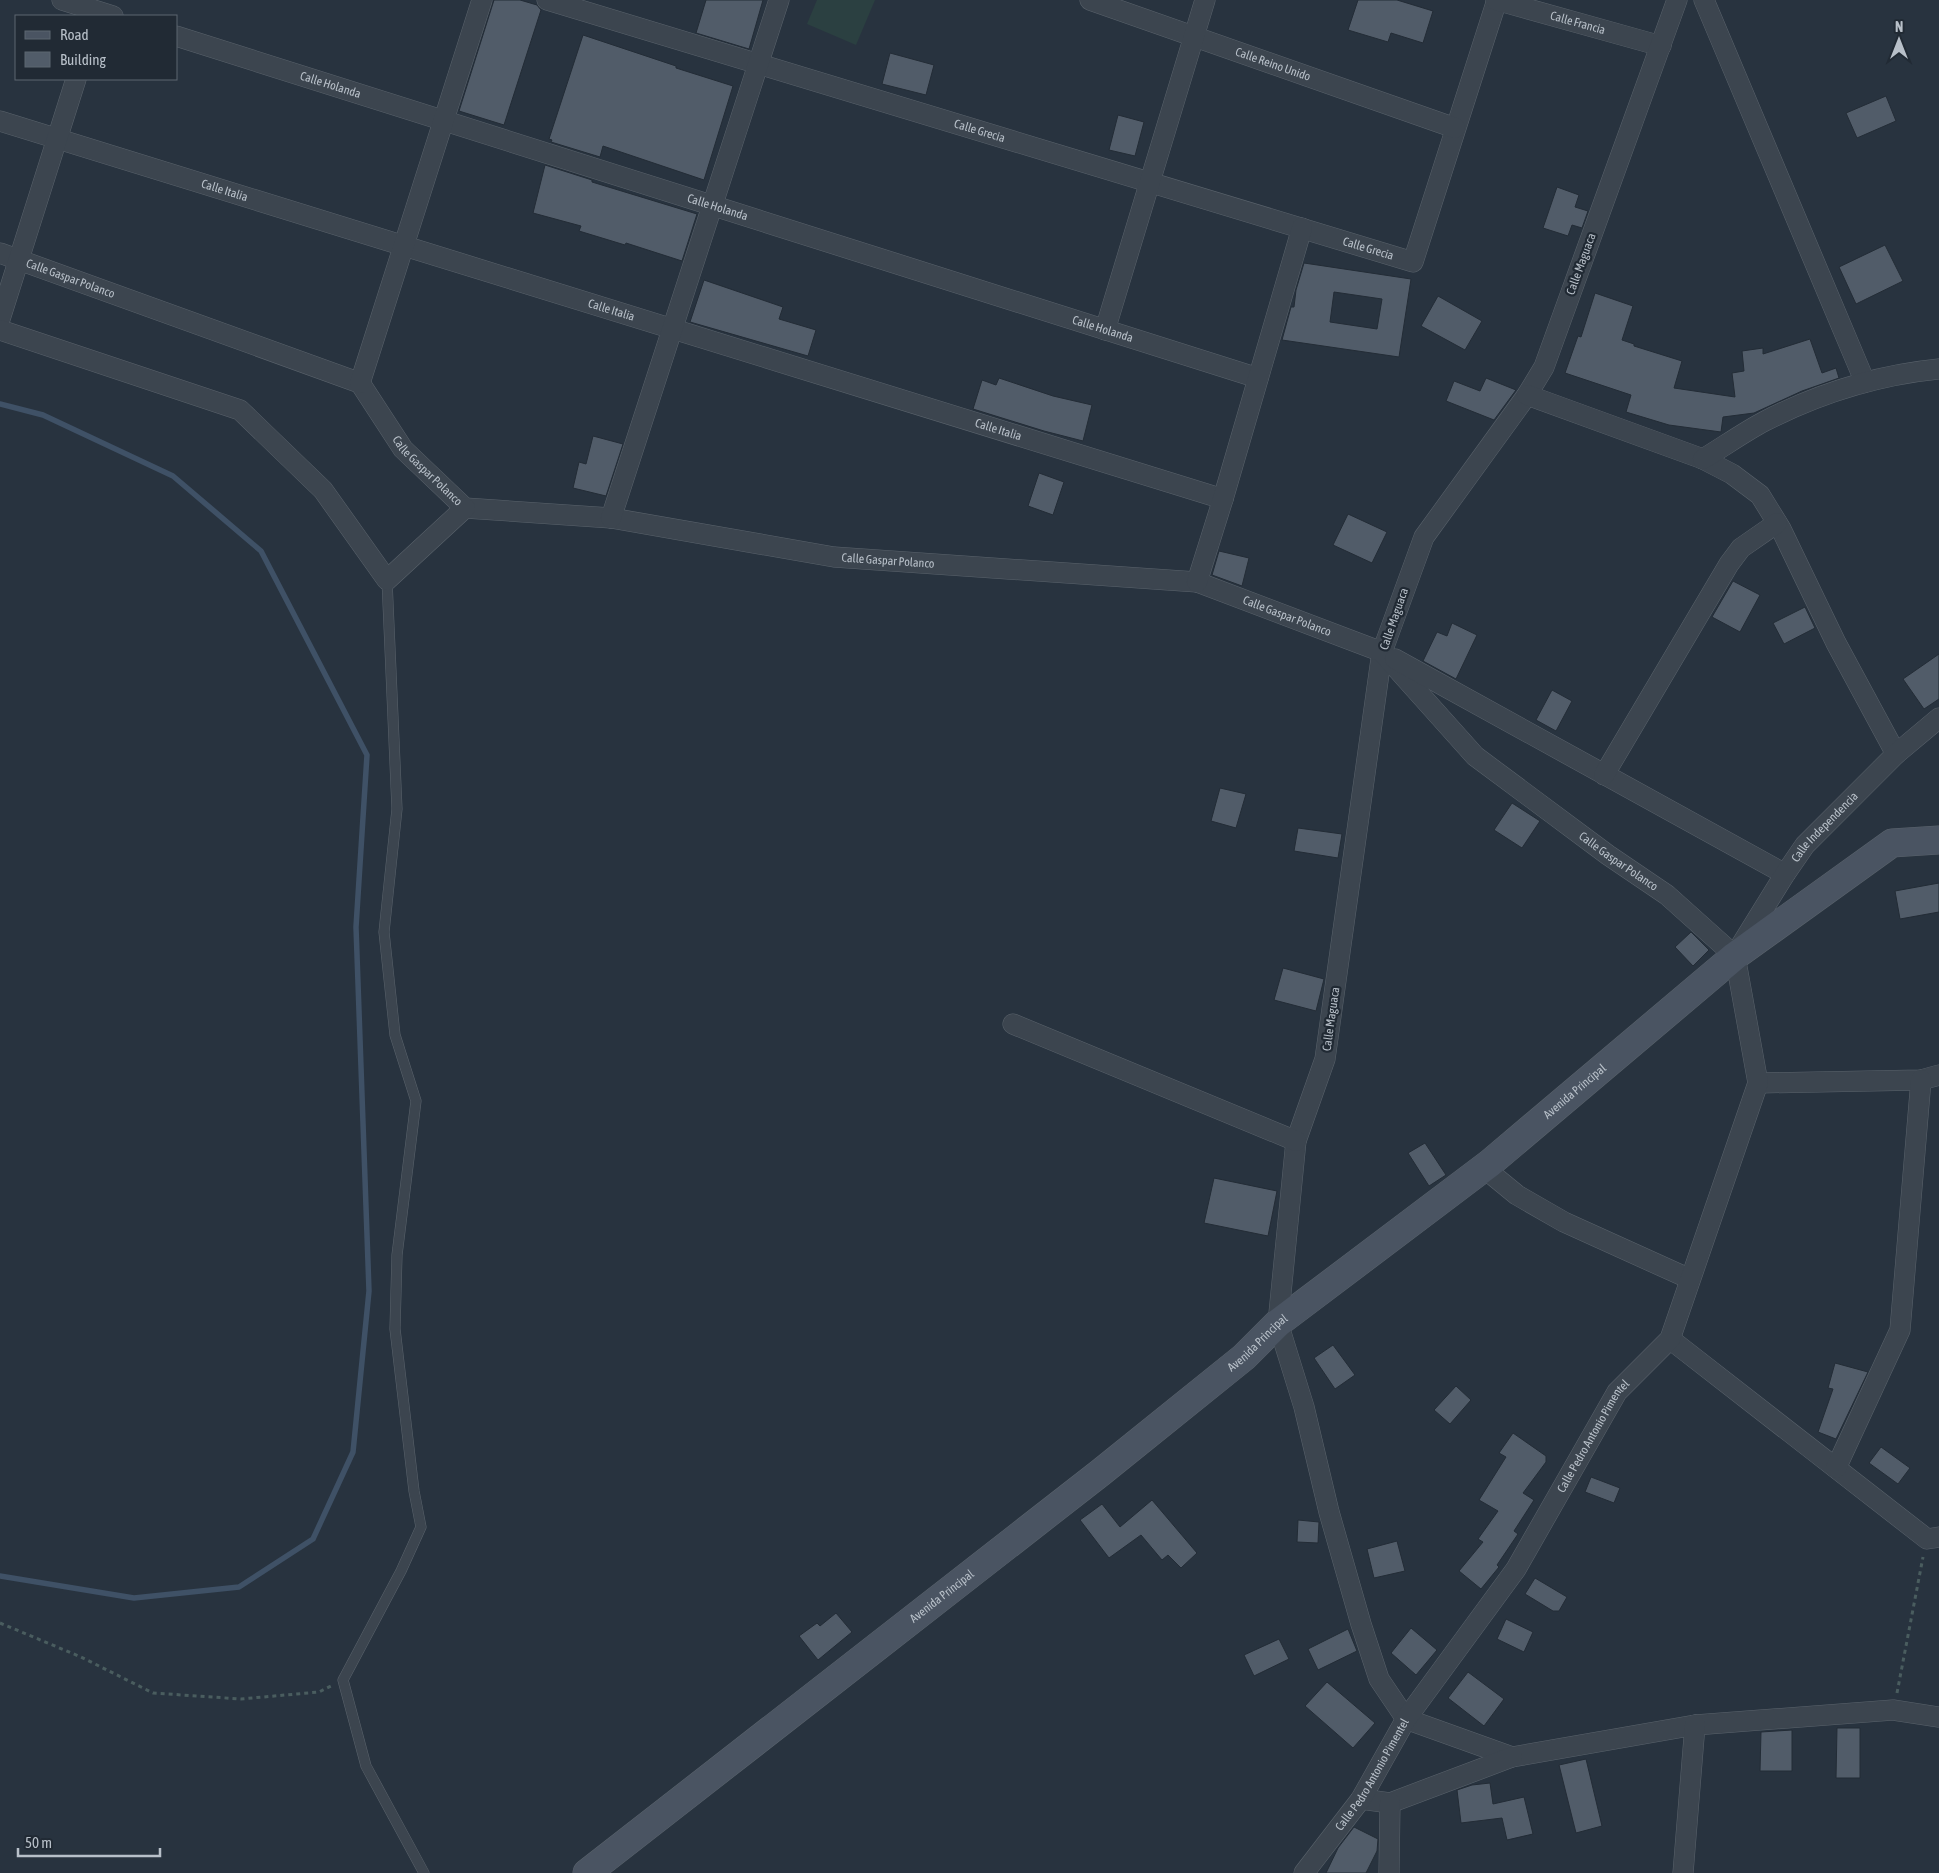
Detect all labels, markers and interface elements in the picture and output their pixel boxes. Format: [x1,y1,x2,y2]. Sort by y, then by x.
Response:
street label: Calle Francia [1549,8,1607,37]
legend [15,15,178,80]
north arrow [1874,15,1924,65]
text: N [1895,19,1903,35]
text: Road [60,26,89,43]
street label: Calle Reino Unido [1234,45,1313,84]
text: Building [60,51,106,68]
street label: Calle Holanda [298,69,363,101]
street label: Calle Grecia [952,117,1007,145]
street label: Calle Italia [200,177,250,204]
street label: Calle Holanda [685,191,750,223]
street label: Calle Maguaca [1563,231,1599,297]
street label: Calle Grecia [1341,234,1395,263]
street label: Calle Gaspar Polanco [24,256,117,301]
street label: Calle Italia [586,296,636,324]
street label: Calle Holanda [1071,313,1135,345]
street label: Calle Italia [973,416,1023,443]
street label: Calle Gaspar Polanco [389,433,465,509]
street label: Calle Gaspar Polanco [841,551,935,571]
street label: Calle Maguaca [1377,586,1411,652]
street label: Calle Gaspar Polanco [1241,593,1333,639]
street label: Calle Independencia [1788,789,1861,865]
street label: Calle Gaspar Polanco [1576,829,1661,894]
street label: Calle Maguaca [1320,986,1342,1052]
street label: Avenida Principal [1541,1061,1609,1122]
street label: Avenida Principal [1225,1311,1291,1374]
street label: Calle Pedro Antonio Pimentel [1554,1376,1633,1495]
street label: Avenida Principal [907,1566,977,1626]
street label: Calle Pedro Antonio Pimentel [1332,1715,1412,1833]
scale bar [18,1826,160,1858]
text: 50 m [25,1834,52,1851]

